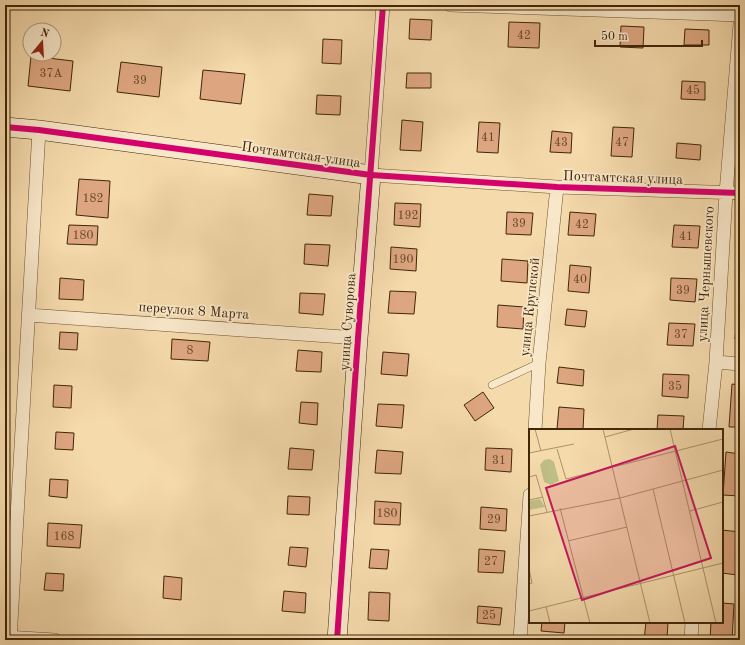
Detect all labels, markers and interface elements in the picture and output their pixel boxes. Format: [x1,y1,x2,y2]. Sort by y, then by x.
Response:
north arrow [22,22,62,62]
scale bar [595,22,702,48]
text: N [39,27,51,41]
house number: 42 [517,30,531,42]
text: 50 m [601,30,628,43]
house number: 37А [39,68,63,80]
house number: 39 [133,75,147,87]
house number: 45 [686,84,700,97]
house number: 41 [481,132,495,144]
house number: 43 [554,137,568,149]
house number: 47 [615,137,629,149]
street label: Почтамтская улица [240,140,361,170]
street label: Почтамтская улица [563,169,683,187]
house number: 182 [83,193,103,205]
street label: улица Чернышевского [695,206,717,342]
house number: 192 [398,210,418,222]
house number: 39 [512,218,526,230]
house number: 42 [575,219,589,231]
house number: 180 [73,230,93,242]
house number: 41 [679,231,693,243]
house number: 190 [393,254,413,266]
street label: улица Крупской [518,257,542,357]
street label: улица Суворова [338,273,358,371]
house number: 40 [573,274,587,286]
house number: 39 [676,285,690,297]
street label: переулок 8 Марта [138,300,250,322]
house number: 37 [674,329,688,341]
house number: 8 [187,345,194,357]
house number: 35 [668,380,682,393]
inset map [529,429,723,623]
house number: 31 [492,455,506,467]
house number: 180 [377,508,397,520]
house number: 29 [487,514,501,526]
house number: 168 [54,531,74,543]
house number: 27 [484,556,498,568]
house number: 25 [482,609,496,622]

